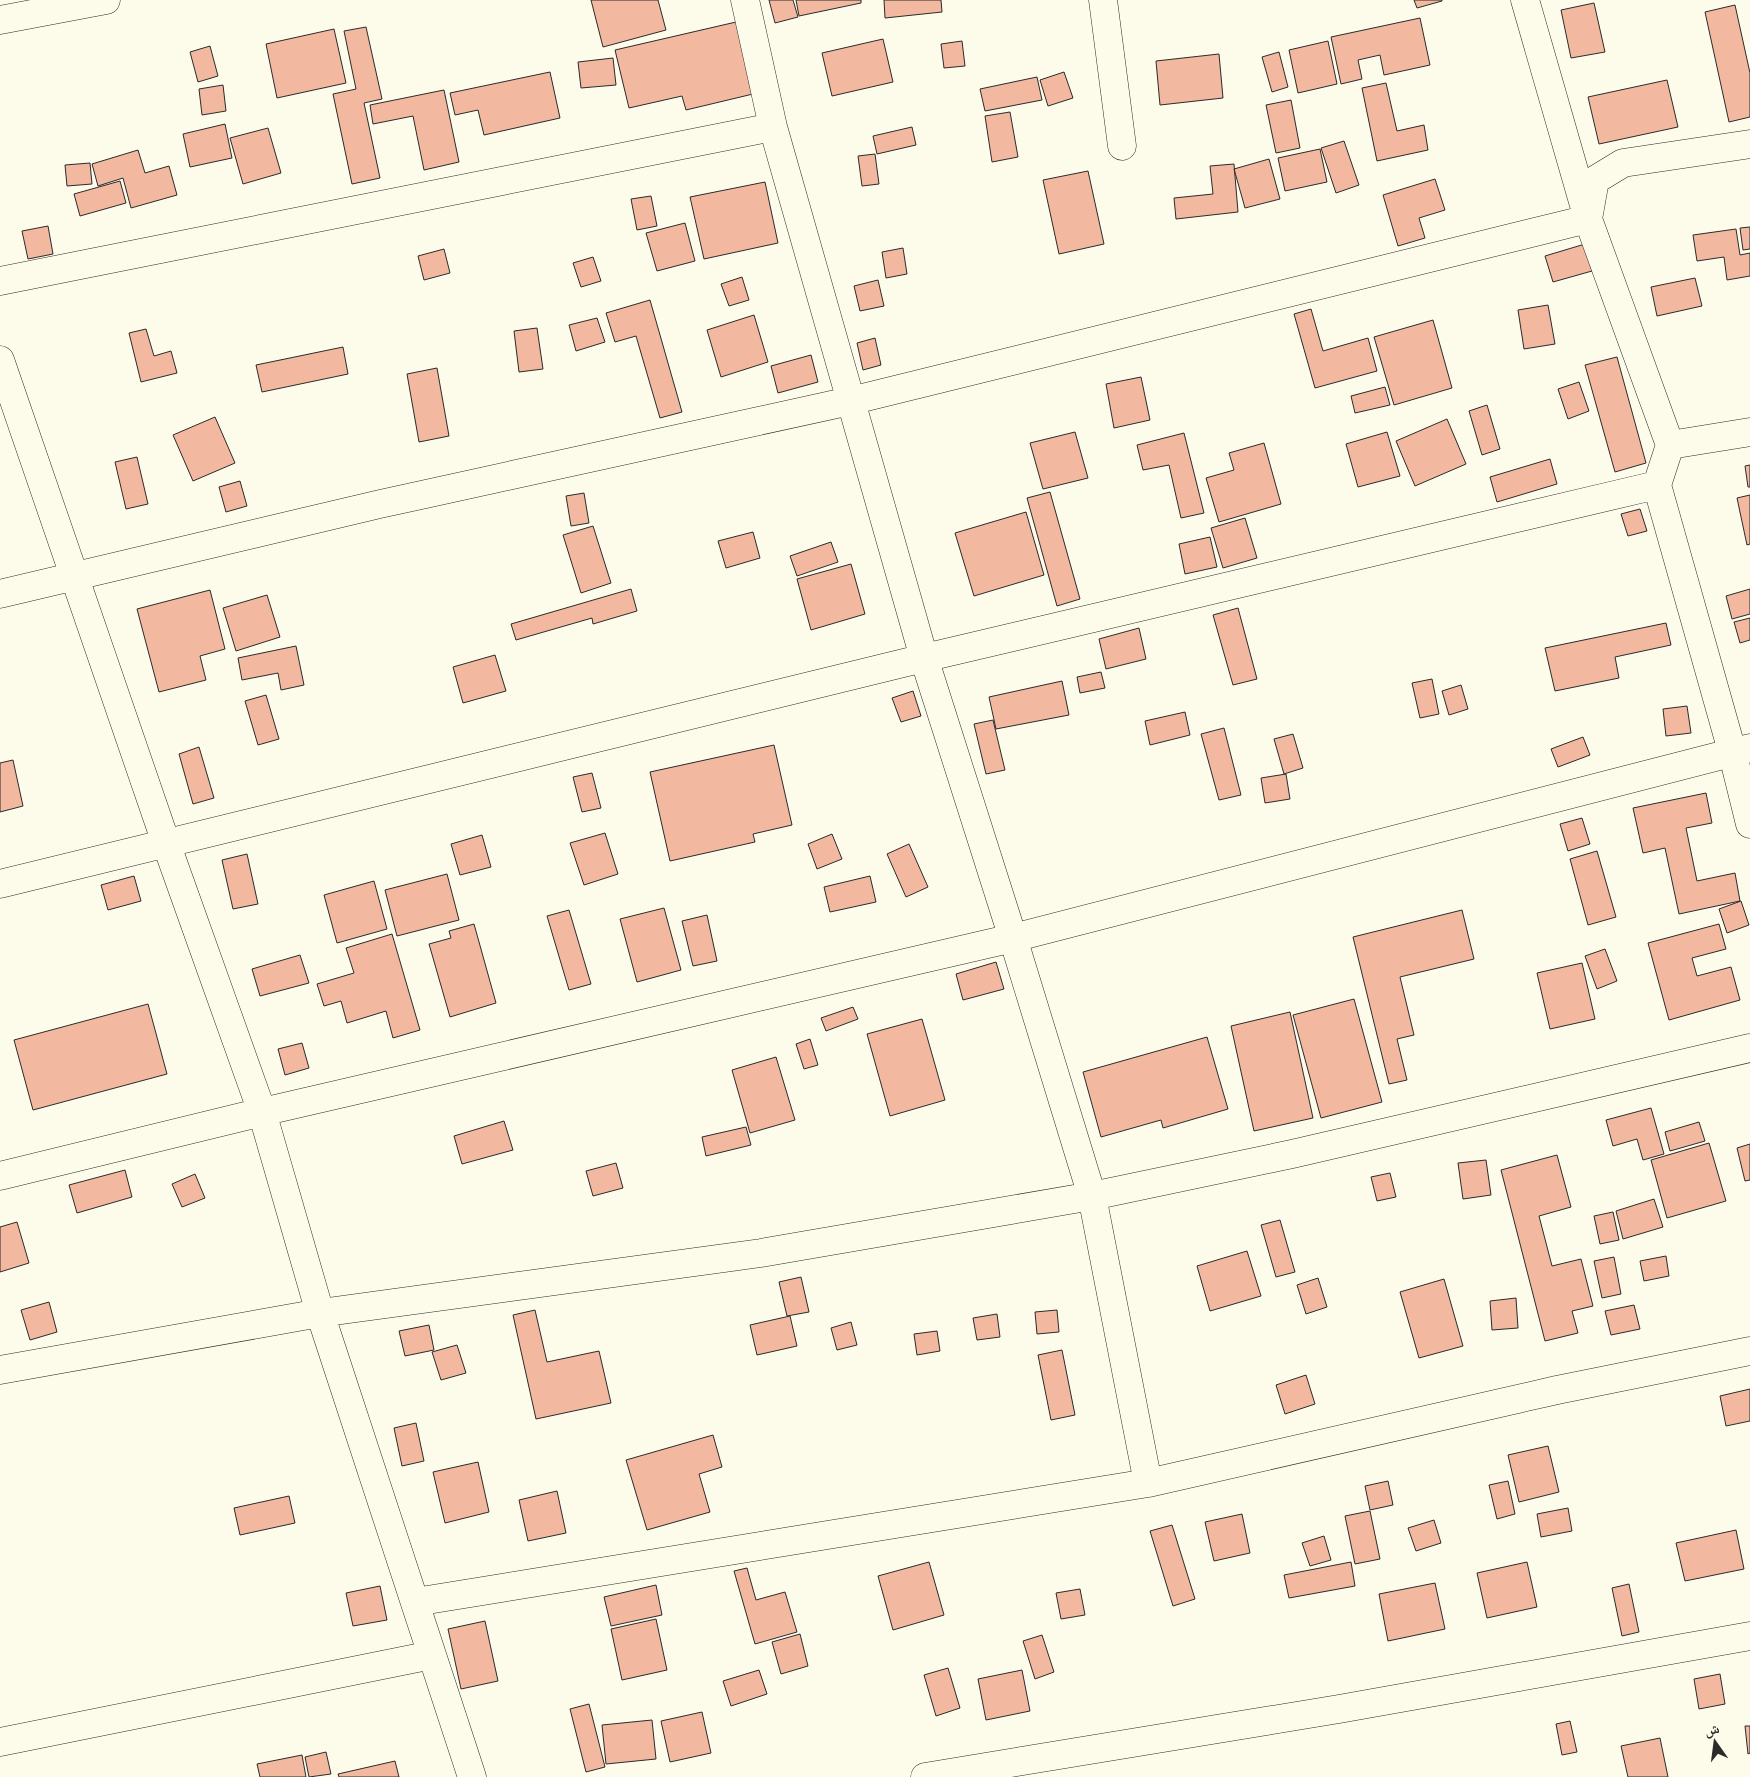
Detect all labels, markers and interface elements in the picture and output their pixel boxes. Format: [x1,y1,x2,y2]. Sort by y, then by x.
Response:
north arrow [1690,1717,1740,1767]
text: ش [1702,1719,1721,1740]

